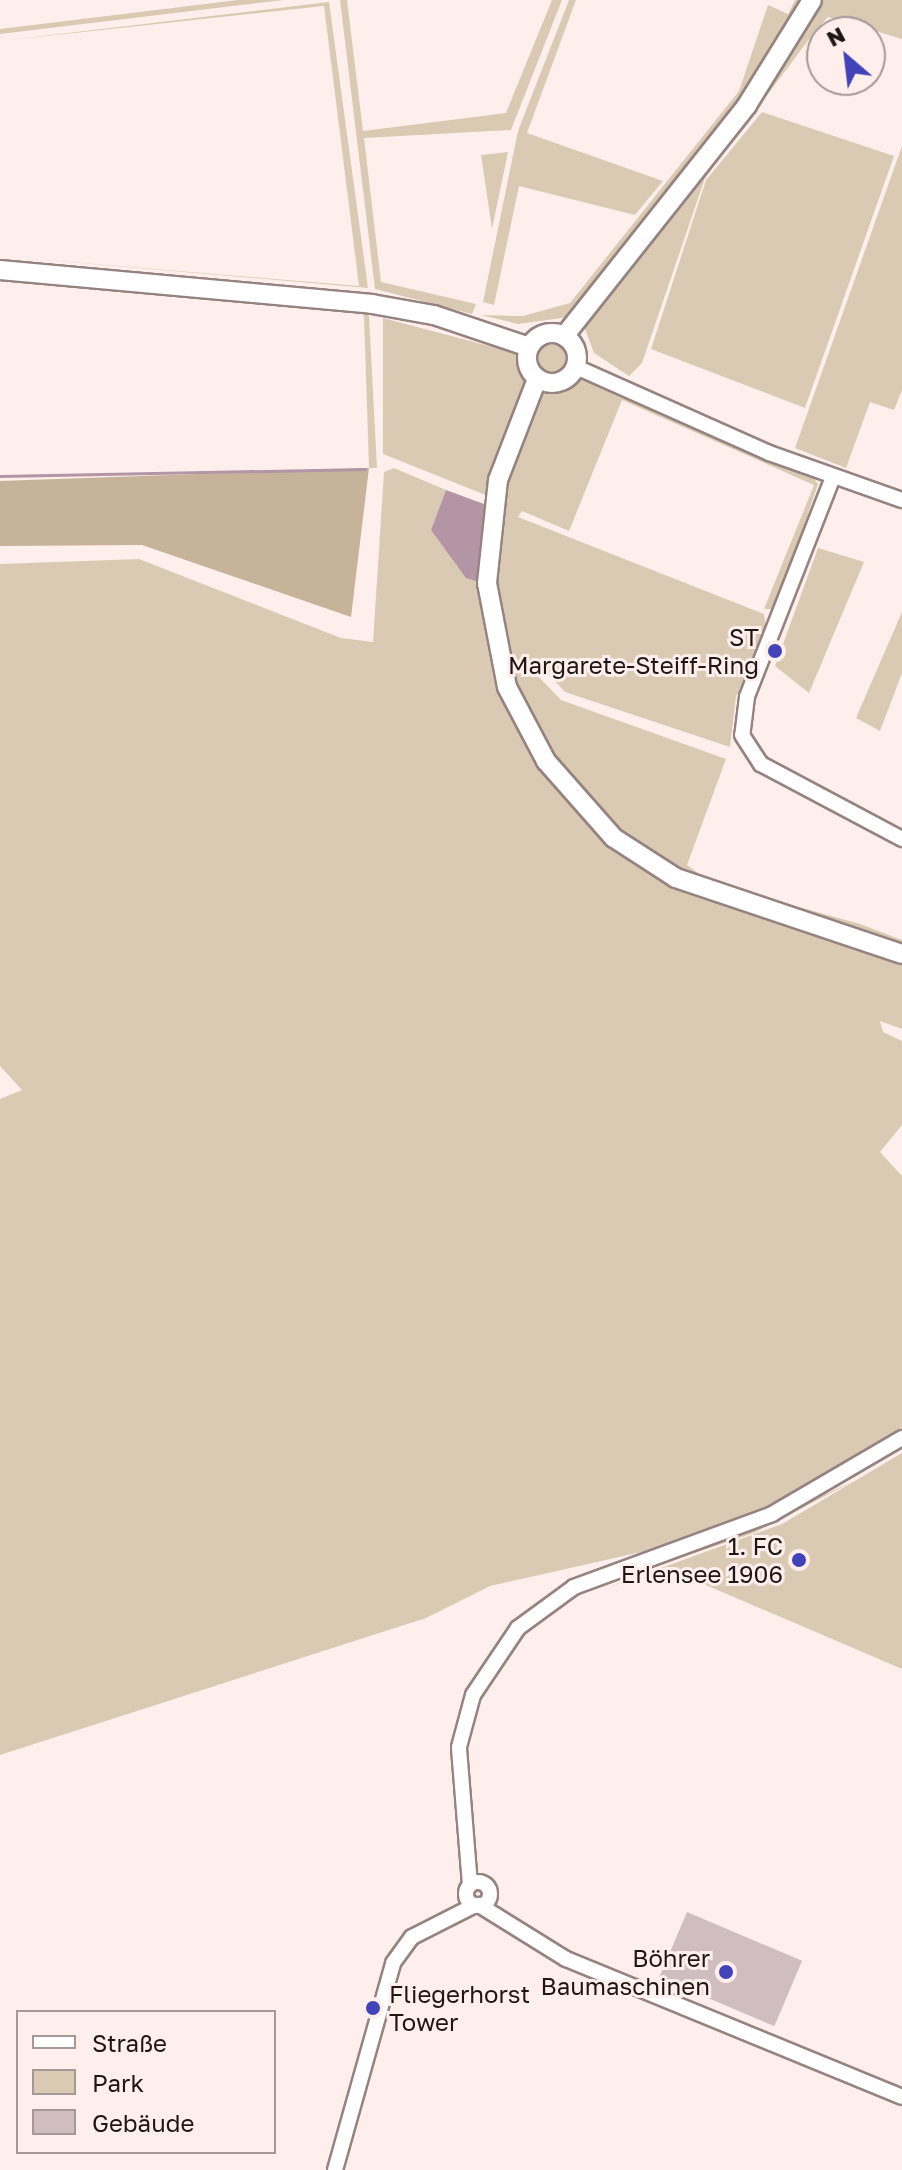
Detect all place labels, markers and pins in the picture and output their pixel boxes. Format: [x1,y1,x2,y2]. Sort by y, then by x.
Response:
place label: ST Margarete-Steiff-Ring [508,623,759,679]
marker: ST Margarete-Steiff-Ring [766,642,784,660]
place label: 1. FC Erlensee 1906 [621,1532,783,1588]
marker: 1. FC Erlensee 1906 [790,1551,808,1569]
place label: Böhrer Baumaschinen [541,1944,710,2000]
marker: Böhrer Baumaschinen [717,1963,735,1981]
place label: Fliegerhorst Tower [389,1980,530,2036]
marker: Fliegerhorst Tower [364,1999,382,2017]

